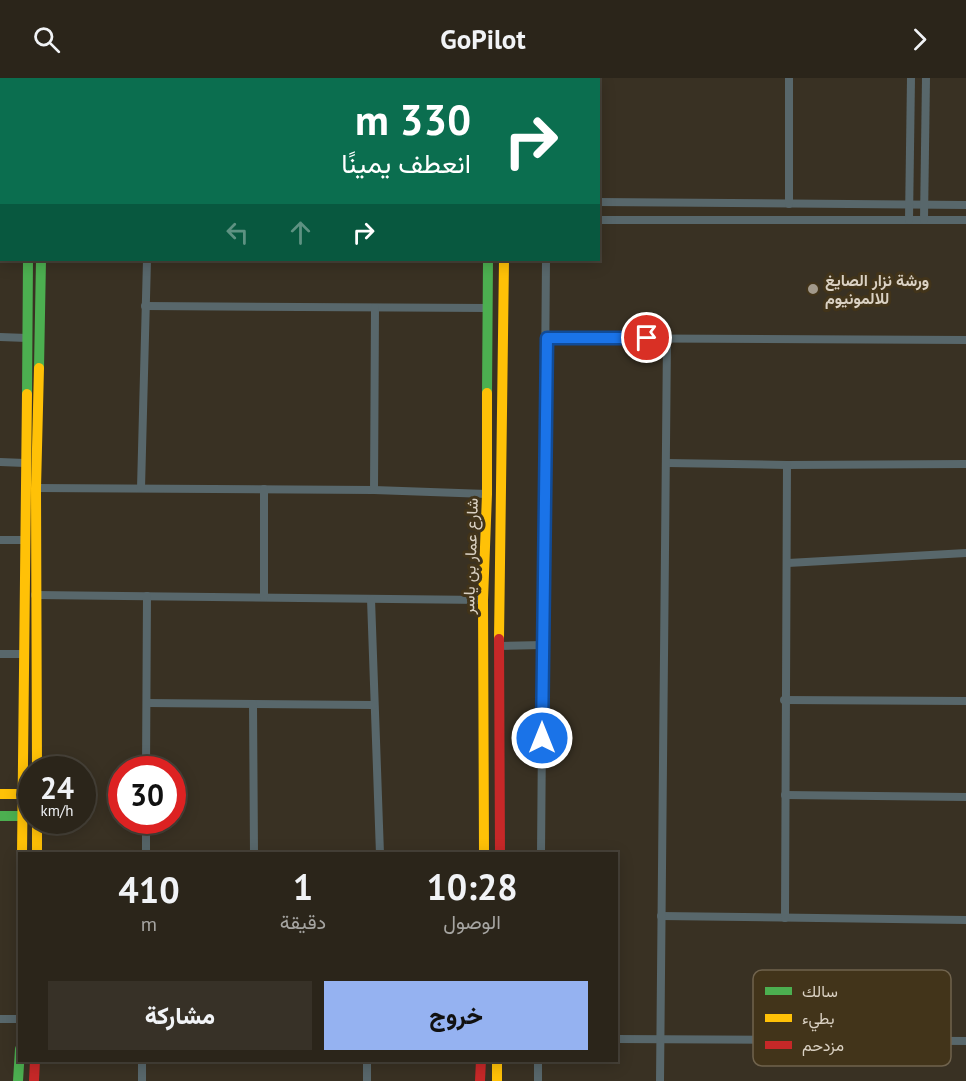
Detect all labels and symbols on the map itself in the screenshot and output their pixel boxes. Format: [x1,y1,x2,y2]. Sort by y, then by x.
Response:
place label: ورشة نزار الصايغ للالمونيوم [825,270,929,309]
marker: ورشة نزار الصايغ للالمونيوم [806,282,820,296]
pin [621,312,672,363]
street label: شارع عمار بن ياسر [458,497,484,616]
position arrow [510,706,574,770]
speed limit sign: 30 [108,756,186,834]
legend [753,970,951,1066]
text: سالك [802,981,838,1001]
text: بطيء [802,1008,834,1032]
text: مزدحم [802,1035,844,1056]

